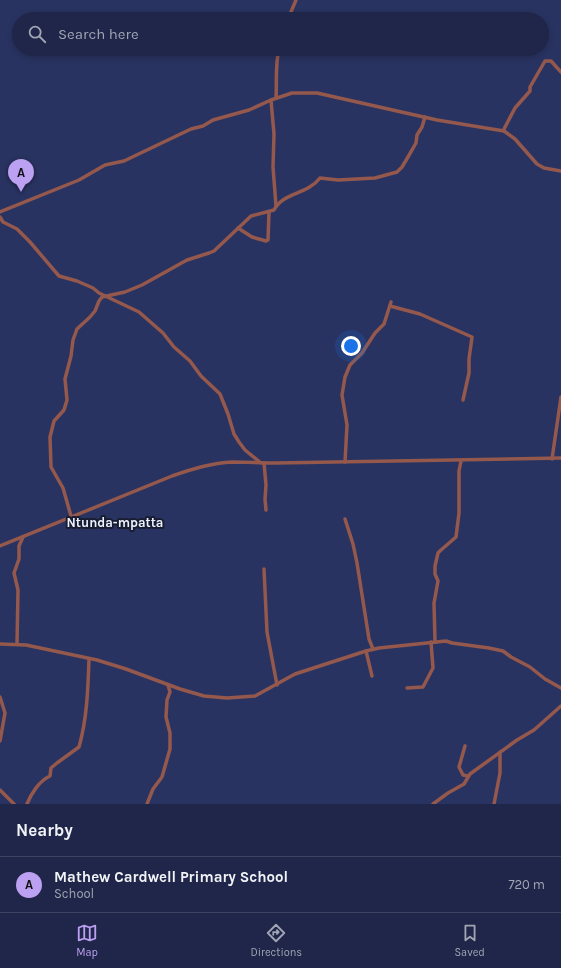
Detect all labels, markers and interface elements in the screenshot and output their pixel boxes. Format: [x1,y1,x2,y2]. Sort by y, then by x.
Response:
search box [12,12,549,56]
icon: search [26,23,48,45]
text: Search here [58,25,139,43]
pin: A [8,159,34,192]
your location [341,336,361,356]
district label: Ntunda-mpatta [67,515,163,530]
text: Nearby [16,820,73,840]
text: Mathew Cardwell Primary School [54,868,288,886]
text: A [25,877,33,892]
text: 720 m [508,877,545,892]
text: School [54,886,94,901]
tab: Map [76,922,98,959]
tab: Directions [250,922,302,959]
tab: Saved [454,922,485,959]

